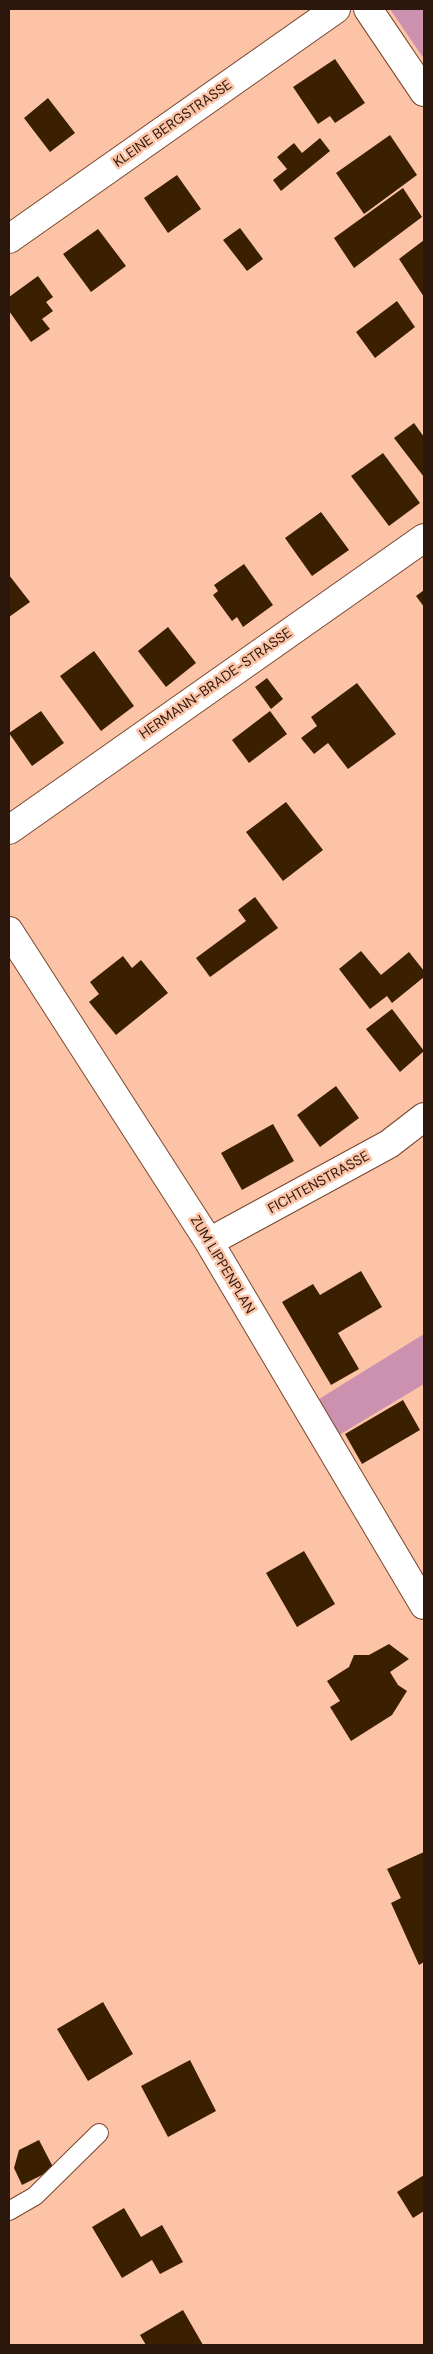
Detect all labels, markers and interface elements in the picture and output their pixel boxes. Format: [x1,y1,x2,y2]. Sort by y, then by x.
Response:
street label: KLEINE BERGSTRASSE [111,77,235,171]
street label: HERMANN-BRADE-STRASSE [136,625,296,743]
street label: FICHTENSTRASSE [265,1148,373,1218]
street label: ZUM LIPPENPLAN [186,1213,258,1317]

